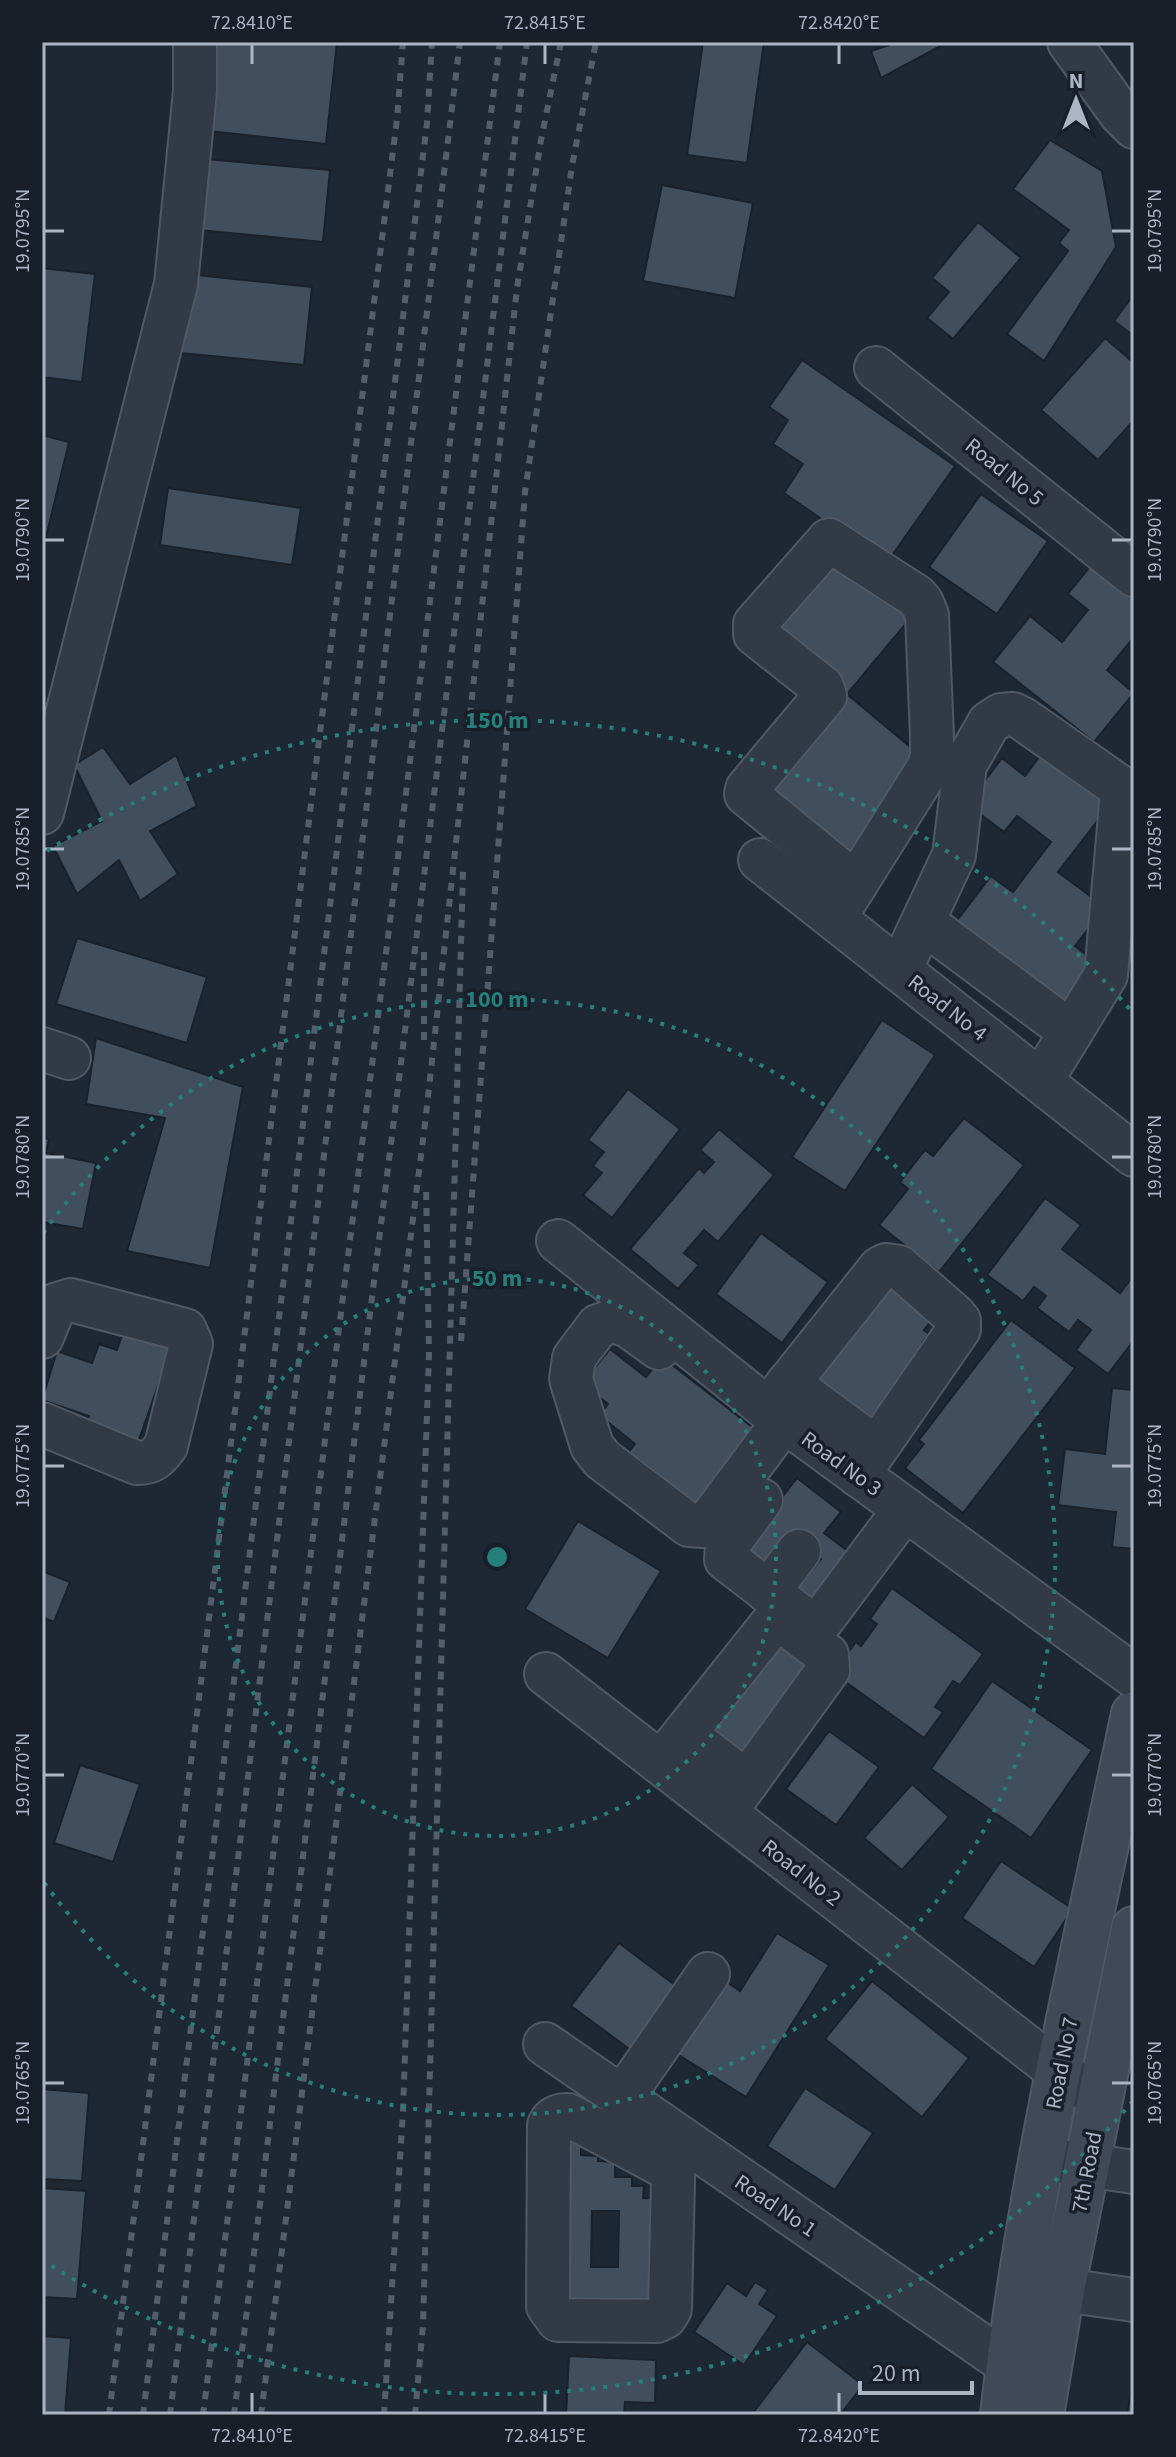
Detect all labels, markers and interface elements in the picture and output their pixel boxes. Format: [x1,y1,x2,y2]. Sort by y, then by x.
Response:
text: 72.8410°E [211,9,293,37]
text: 72.8415°E [504,9,586,37]
text: 72.8420°E [798,9,880,37]
north arrow [1036,60,1116,140]
text: N [1069,65,1083,97]
text: 19.0795°N [9,189,37,273]
text: 19.0795°N [1141,189,1169,273]
street label: Road No 5 [958,430,1051,514]
text: 19.0790°N [9,498,37,582]
text: 19.0790°N [1141,498,1169,582]
text: 150 m [465,703,529,738]
text: 19.0785°N [9,807,37,891]
text: 19.0785°N [1141,807,1169,891]
street label: Road No 4 [901,967,994,1049]
text: 100 m [465,982,529,1017]
text: 19.0780°N [9,1115,37,1199]
text: 19.0780°N [1141,1115,1169,1199]
text: 50 m [472,1261,522,1296]
text: 19.0775°N [9,1424,37,1508]
street label: Road No 3 [794,1424,888,1504]
text: 19.0775°N [1141,1424,1169,1508]
centre of rings [483,1543,511,1571]
text: 19.0770°N [9,1733,37,1817]
text: 19.0770°N [1141,1733,1169,1817]
street label: Road No 2 [755,1832,848,1914]
street label: Road No 7 [1037,2014,1087,2112]
text: 19.0765°N [9,2041,37,2125]
text: 19.0765°N [1141,2041,1169,2125]
street label: 7th Road [1063,2129,1111,2215]
street label: Road No 1 [728,2167,823,2245]
scale bar [860,2345,972,2395]
text: 20 m [872,2356,921,2391]
text: 72.8410°E [211,2422,293,2450]
text: 72.8415°E [504,2422,586,2450]
text: 72.8420°E [798,2422,880,2450]

